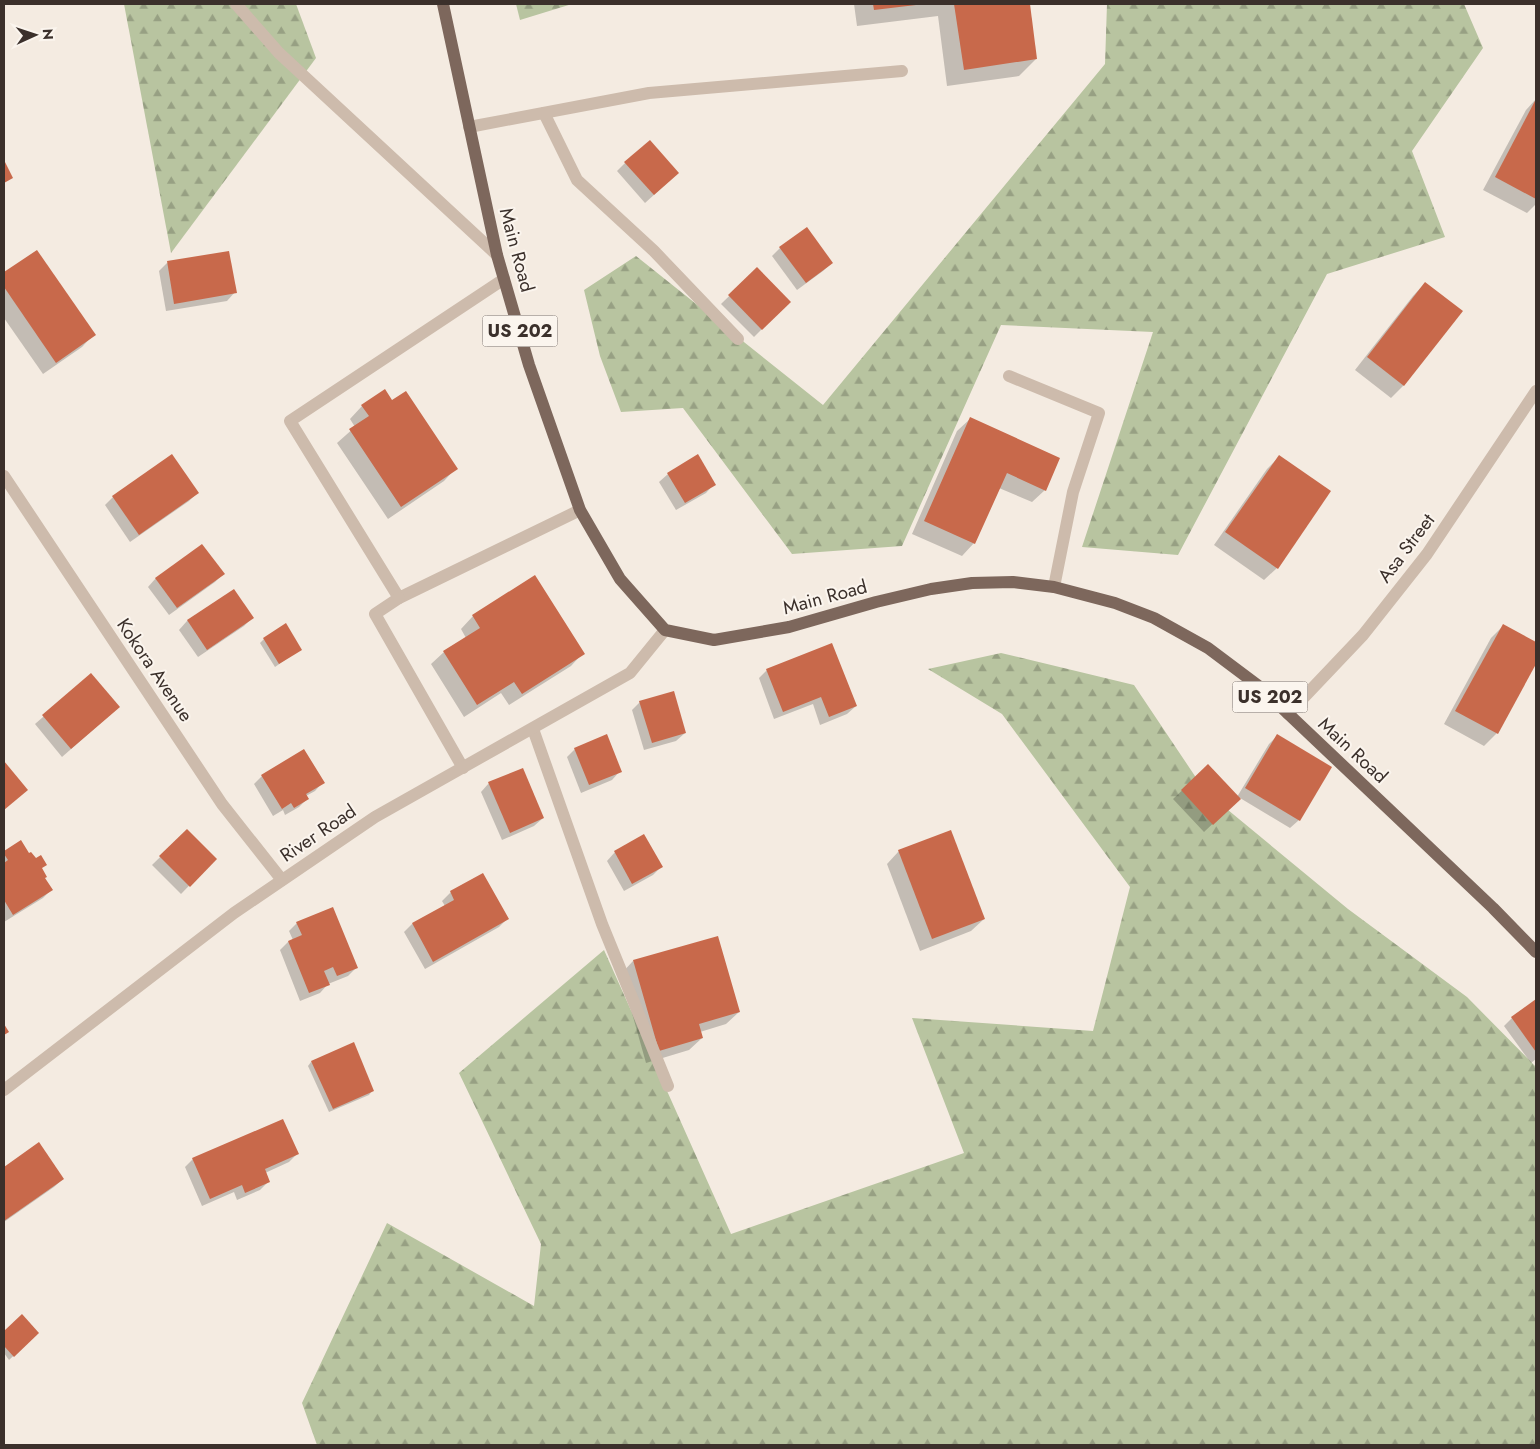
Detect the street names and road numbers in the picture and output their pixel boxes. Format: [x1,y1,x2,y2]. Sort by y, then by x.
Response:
street label: Main Road [493,205,541,295]
road number: US 202 [482,316,558,346]
street label: Asa Street [1371,507,1441,588]
street label: Main Road [780,573,870,621]
street label: Kokora Avenue [110,613,200,727]
road number: US 202 [1232,682,1308,712]
street label: Main Road [1312,711,1394,789]
street label: River Road [275,798,361,868]

